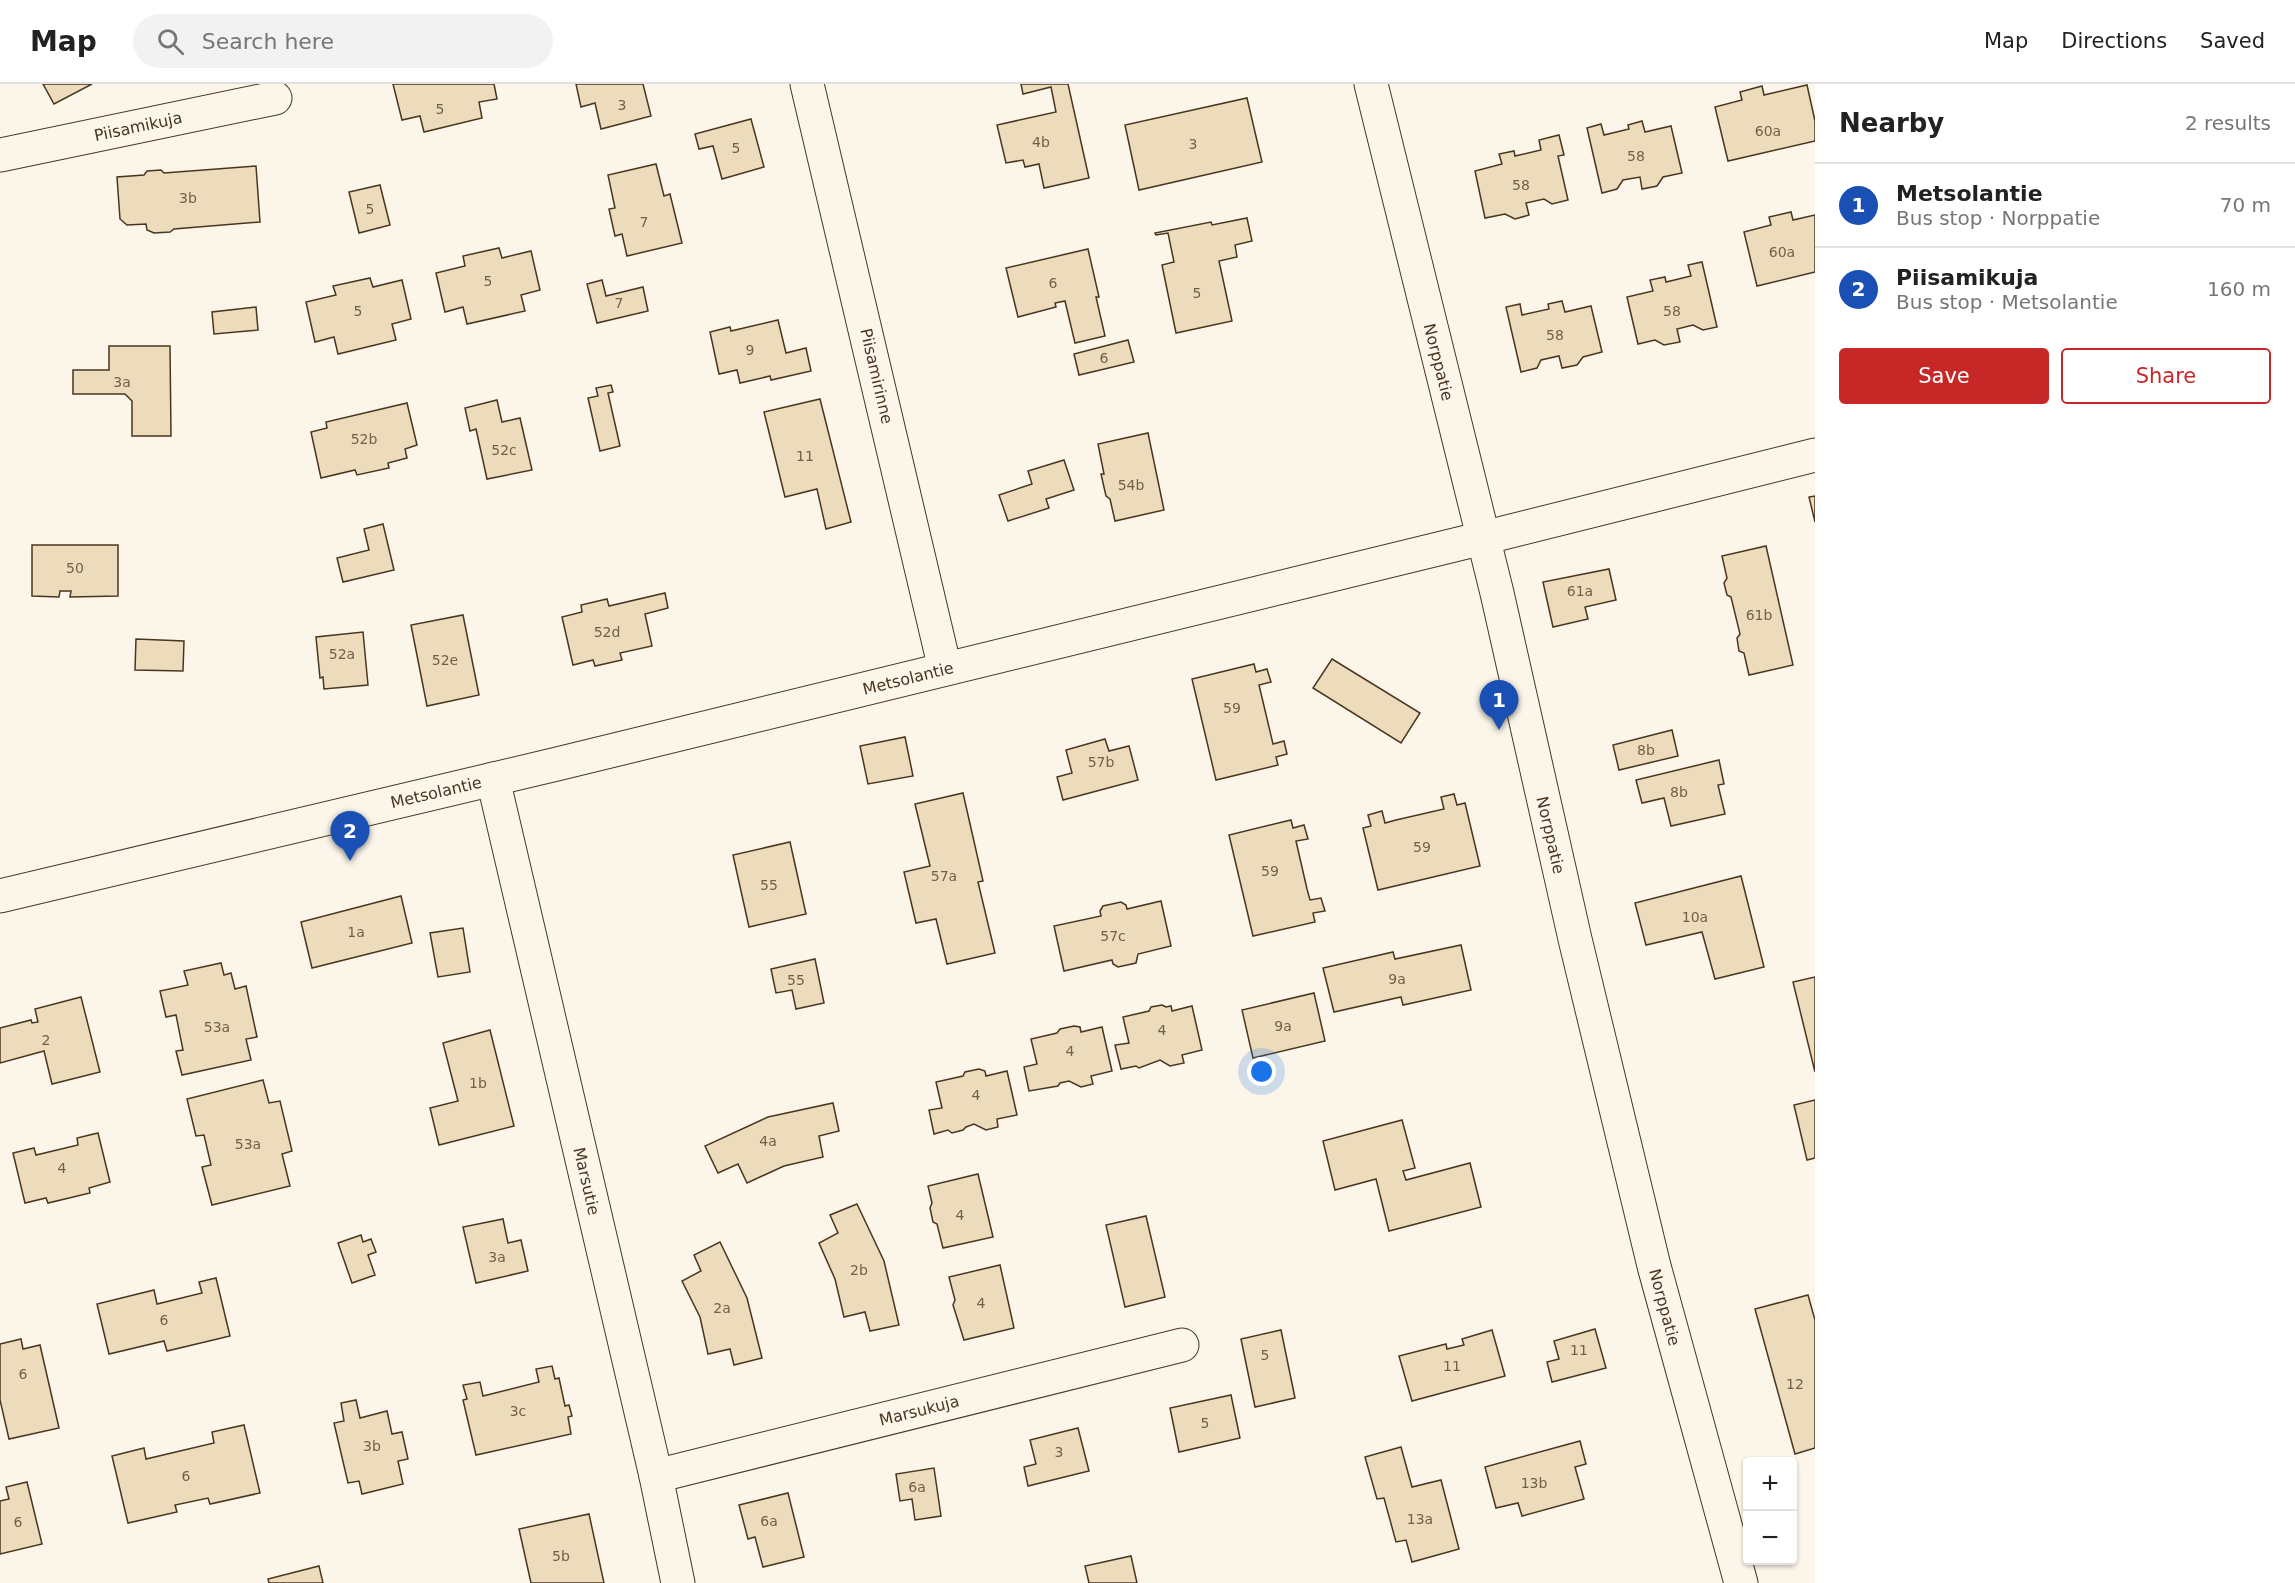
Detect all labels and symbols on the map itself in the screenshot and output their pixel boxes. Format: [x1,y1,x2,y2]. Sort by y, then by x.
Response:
house number: 3 [618,97,626,113]
house number: 5 [436,101,444,117]
street label: Piisamikuja [92,108,184,145]
house number: 60a [1755,123,1781,139]
house number: 4b [1032,134,1050,150]
house number: 3 [1189,136,1197,152]
house number: 5 [732,140,740,156]
house number: 58 [1627,148,1645,164]
house number: 58 [1512,177,1530,193]
house number: 3b [179,190,197,206]
house number: 5 [366,201,374,217]
house number: 7 [640,214,648,230]
house number: 60a [1769,244,1795,260]
house number: 5 [484,273,492,289]
house number: 6 [1049,275,1058,291]
house number: 5 [1193,285,1201,301]
house number: 7 [615,295,623,311]
house number: 5 [354,303,362,319]
house number: 58 [1663,303,1681,319]
street label: Norppatie [1420,321,1457,403]
street label: Piisamirinne [856,326,897,426]
house number: 58 [1546,327,1564,343]
house number: 9 [746,342,754,358]
house number: 6 [1100,350,1109,366]
house number: 3a [113,374,131,390]
house number: 52b [351,431,377,447]
house number: 52c [491,442,517,458]
house number: 11 [796,448,814,464]
house number: 54b [1118,477,1144,493]
house number: 50 [66,560,84,576]
house number: 61a [1567,583,1593,599]
house number: 61b [1746,607,1772,623]
house number: 52d [594,624,620,640]
house number: 52a [329,646,355,662]
house number: 52e [432,652,458,668]
street label: Metsolantie [861,658,956,699]
pin: 1 [1480,680,1518,730]
house number: 59 [1223,700,1241,716]
house number: 8b [1637,742,1655,758]
house number: 57b [1088,754,1114,770]
street label: Metsolantie [389,773,484,812]
house number: 8b [1670,784,1688,800]
street label: Norppatie [1532,794,1569,876]
pin: 2 [330,812,370,861]
house number: 59 [1413,839,1431,855]
house number: 59 [1261,863,1279,879]
house number: 57a [931,868,957,884]
house number: 55 [760,877,778,893]
house number: 10a [1682,909,1708,925]
house number: 1a [347,924,365,940]
house number: 57c [1100,928,1126,944]
house number: 9a [1388,971,1406,987]
house number: 55 [787,972,805,988]
house number: 9a [1274,1018,1292,1034]
house number: 53a [204,1019,230,1035]
house number: 4 [1158,1022,1167,1038]
house number: 2 [42,1032,50,1048]
house number: 4 [1066,1043,1075,1059]
your location [1247,1057,1276,1086]
house number: 1b [469,1075,487,1091]
house number: 4 [972,1087,981,1103]
house number: 4a [759,1133,777,1149]
house number: 53a [235,1136,261,1152]
street label: Marsutie [569,1145,604,1217]
house number: 4 [58,1160,67,1176]
house number: 4 [956,1207,965,1223]
house number: 3a [488,1249,506,1265]
house number: 2b [850,1262,868,1278]
street label: Norppatie [1645,1267,1684,1348]
house number: 4 [977,1295,986,1311]
house number: 2a [713,1300,731,1316]
house number: 6 [160,1312,169,1328]
house number: 11 [1570,1342,1588,1358]
house number: 5 [1261,1347,1269,1363]
house number: 11 [1443,1358,1461,1374]
house number: 6 [19,1366,28,1382]
house number: 12 [1786,1376,1804,1392]
street label: Marsukuja [877,1391,961,1430]
house number: 3c [510,1403,526,1419]
house number: 5 [1201,1415,1209,1431]
house number: 3b [363,1438,381,1454]
house number: 3 [1055,1444,1063,1460]
house number: 6 [182,1468,191,1484]
house number: 13b [1521,1475,1547,1491]
house number: 6a [908,1479,926,1495]
house number: 13a [1407,1511,1433,1527]
house number: 6a [760,1513,778,1529]
house number: 6 [14,1514,23,1530]
house number: 5b [552,1548,570,1564]

